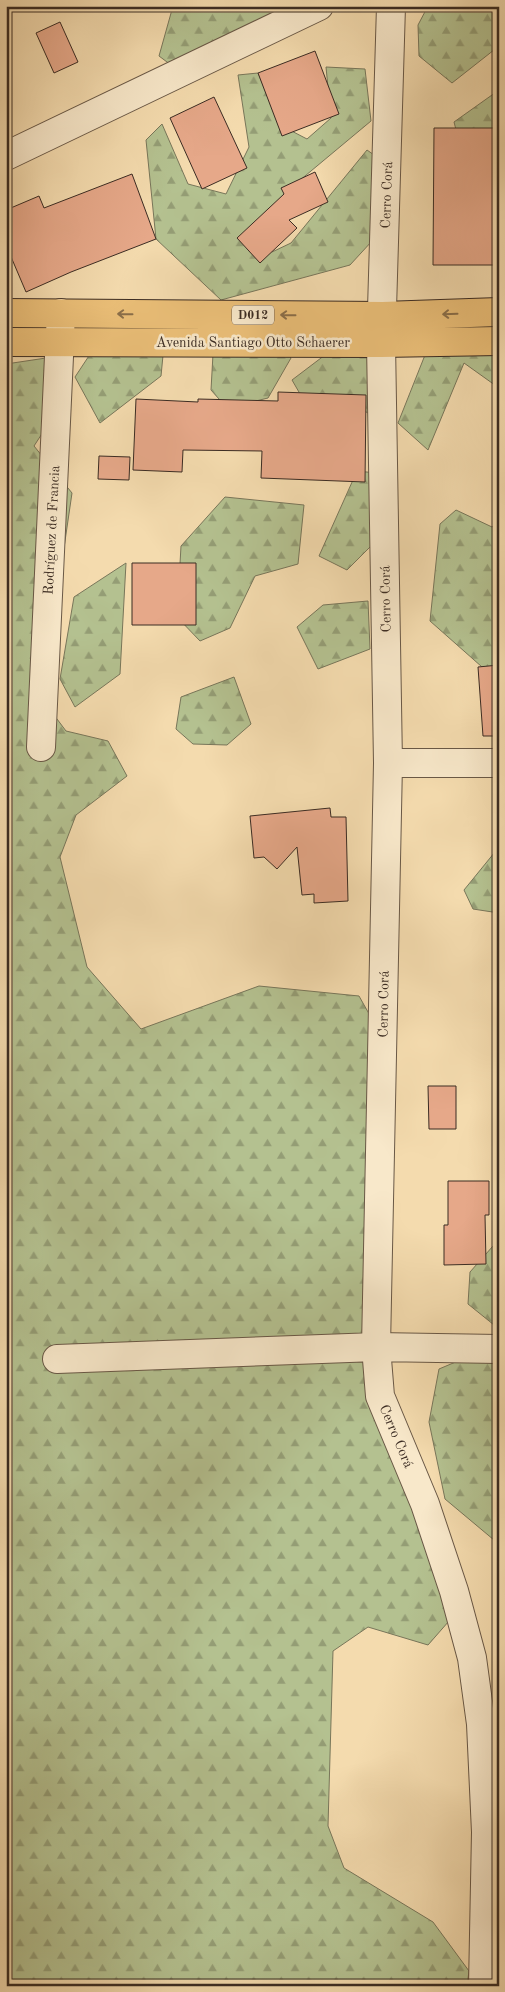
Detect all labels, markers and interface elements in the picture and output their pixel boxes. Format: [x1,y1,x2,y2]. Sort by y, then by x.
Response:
street label: Cerro Corá [379,161,395,229]
road number: D012 [232,306,274,324]
one-way arrow [117,309,133,318]
one-way arrow [442,309,458,319]
one-way arrow [280,310,296,320]
street label: Avenida Santiago Otto Schaerer [156,336,350,350]
street label: Rodríguez de Francia [42,465,62,595]
street label: Cerro Corá [378,565,394,633]
street label: Cerro Corá [376,970,392,1038]
street label: Cerro Corá [377,1403,416,1470]

